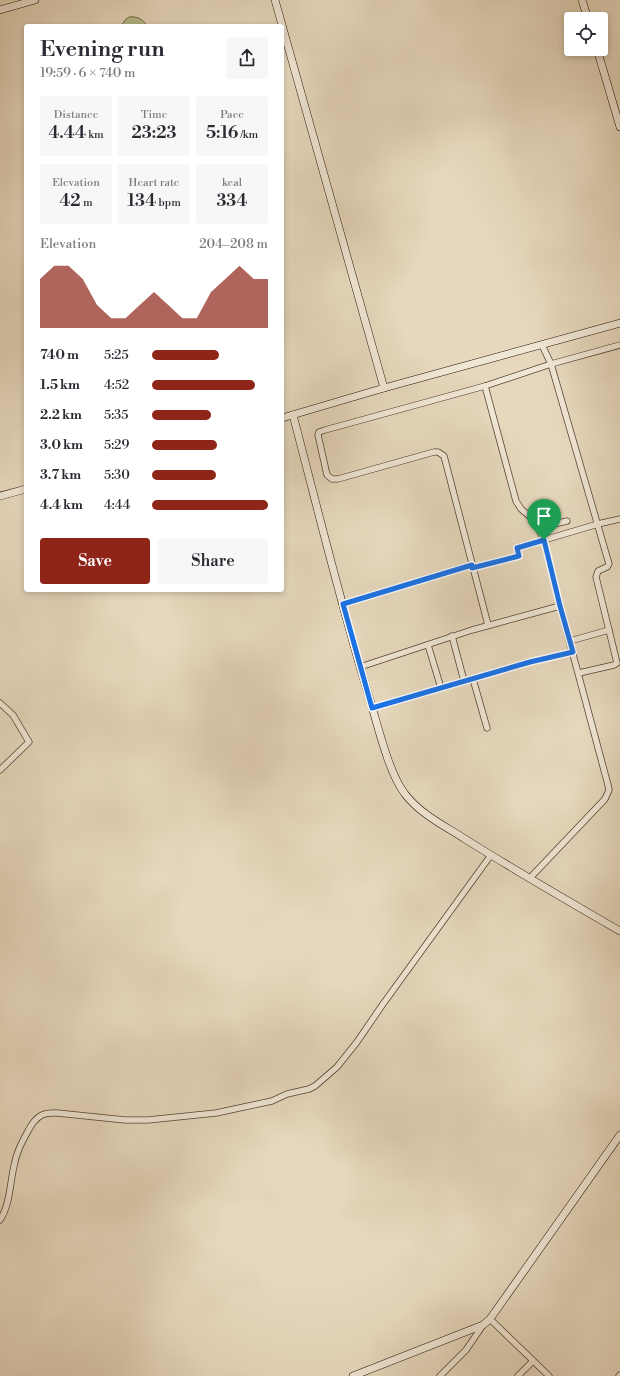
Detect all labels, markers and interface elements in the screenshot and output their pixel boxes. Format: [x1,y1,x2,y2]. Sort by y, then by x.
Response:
map controls [564,12,608,56]
button: locate [564,12,608,56]
text: Evening run [40,36,165,63]
button: share [226,37,268,79]
text: 19:59 · 6 × 740 m [40,65,136,81]
text: Distance [54,108,98,122]
text: Time [141,108,167,122]
text: Pace [220,108,244,122]
text: 4.44 [48,122,86,144]
text: 23:23 [132,122,176,144]
text: 5:16 [206,122,238,144]
text: km [86,128,104,142]
text: /km [238,128,258,142]
text: Elevation [52,176,100,190]
text: Heart rate [129,176,179,190]
text: kcal [222,176,242,190]
text: 42 [59,190,81,212]
text: 134 [127,190,156,212]
text: 334 [216,190,248,212]
text: m [81,196,93,210]
text: bpm [156,196,181,210]
text: Elevation [40,236,96,252]
text: 204–208 m [199,236,268,252]
text: 740 m [40,347,79,363]
text: 5:25 [104,347,129,363]
text: 1.5 km [40,377,80,393]
text: 4:52 [104,377,129,393]
text: 2.2 km [40,407,82,423]
text: 5:35 [104,407,128,423]
text: 3.0 km [40,437,83,453]
text: 5:29 [104,437,129,453]
text: 3.7 km [40,467,81,483]
text: 5:30 [104,467,130,483]
text: 4.4 km [40,497,83,513]
text: 4:44 [104,497,130,513]
pin [527,499,561,540]
icon: arrive [533,505,555,527]
button: Save [40,538,150,584]
button: Share [158,538,268,584]

